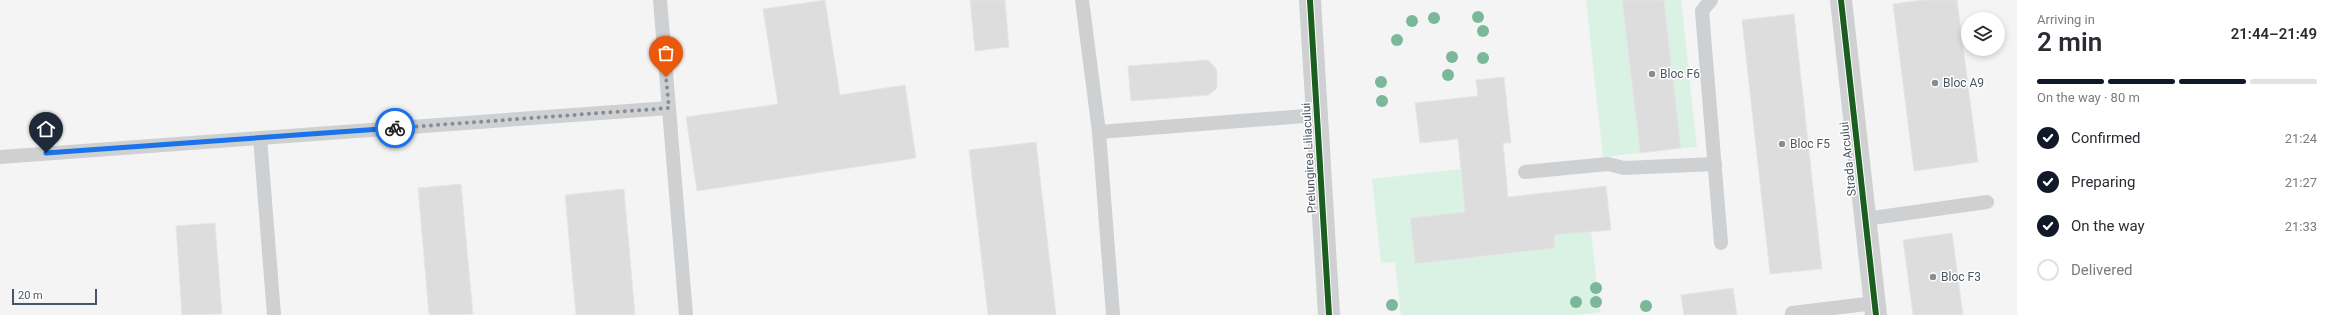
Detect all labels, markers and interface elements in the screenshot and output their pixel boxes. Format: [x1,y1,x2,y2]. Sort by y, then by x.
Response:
map controls [1961,12,2005,56]
button: layers [1961,12,2005,56]
text: Arriving in [2037,12,2095,27]
text: 21:44–21:49 [2231,25,2317,43]
text: 2 min [2037,27,2102,57]
pin [649,36,683,77]
icon: bag [655,42,677,64]
place label: Bloc F6 [1660,67,1700,81]
marker: Bloc F6 [1647,69,1657,79]
place label: Bloc A9 [1943,76,1984,90]
marker: Bloc A9 [1930,78,1940,88]
text: On the way · 80 m [2037,90,2140,105]
street label: Prelungirea Liliacului [1299,102,1319,214]
courier [375,108,415,148]
pin [29,112,63,153]
icon: bike [384,117,406,139]
icon: home [35,118,57,140]
street label: Strada Arcului [1837,121,1859,197]
icon: check [2037,127,2059,149]
text: Confirmed [2071,129,2141,147]
text: 21:24 [2285,131,2317,146]
place label: Bloc F5 [1790,137,1830,151]
marker: Bloc F5 [1777,139,1787,149]
icon: check [2037,171,2059,193]
text: Preparing [2071,173,2135,191]
text: 21:27 [2285,175,2317,190]
icon: check [2037,215,2059,237]
text: On the way [2071,217,2145,235]
text: 21:33 [2285,219,2317,234]
text: Delivered [2071,261,2133,279]
place label: Bloc F3 [1941,270,1981,284]
marker: Bloc F3 [1928,272,1938,282]
scale bar [12,287,97,306]
text: 20 m [18,289,43,302]

